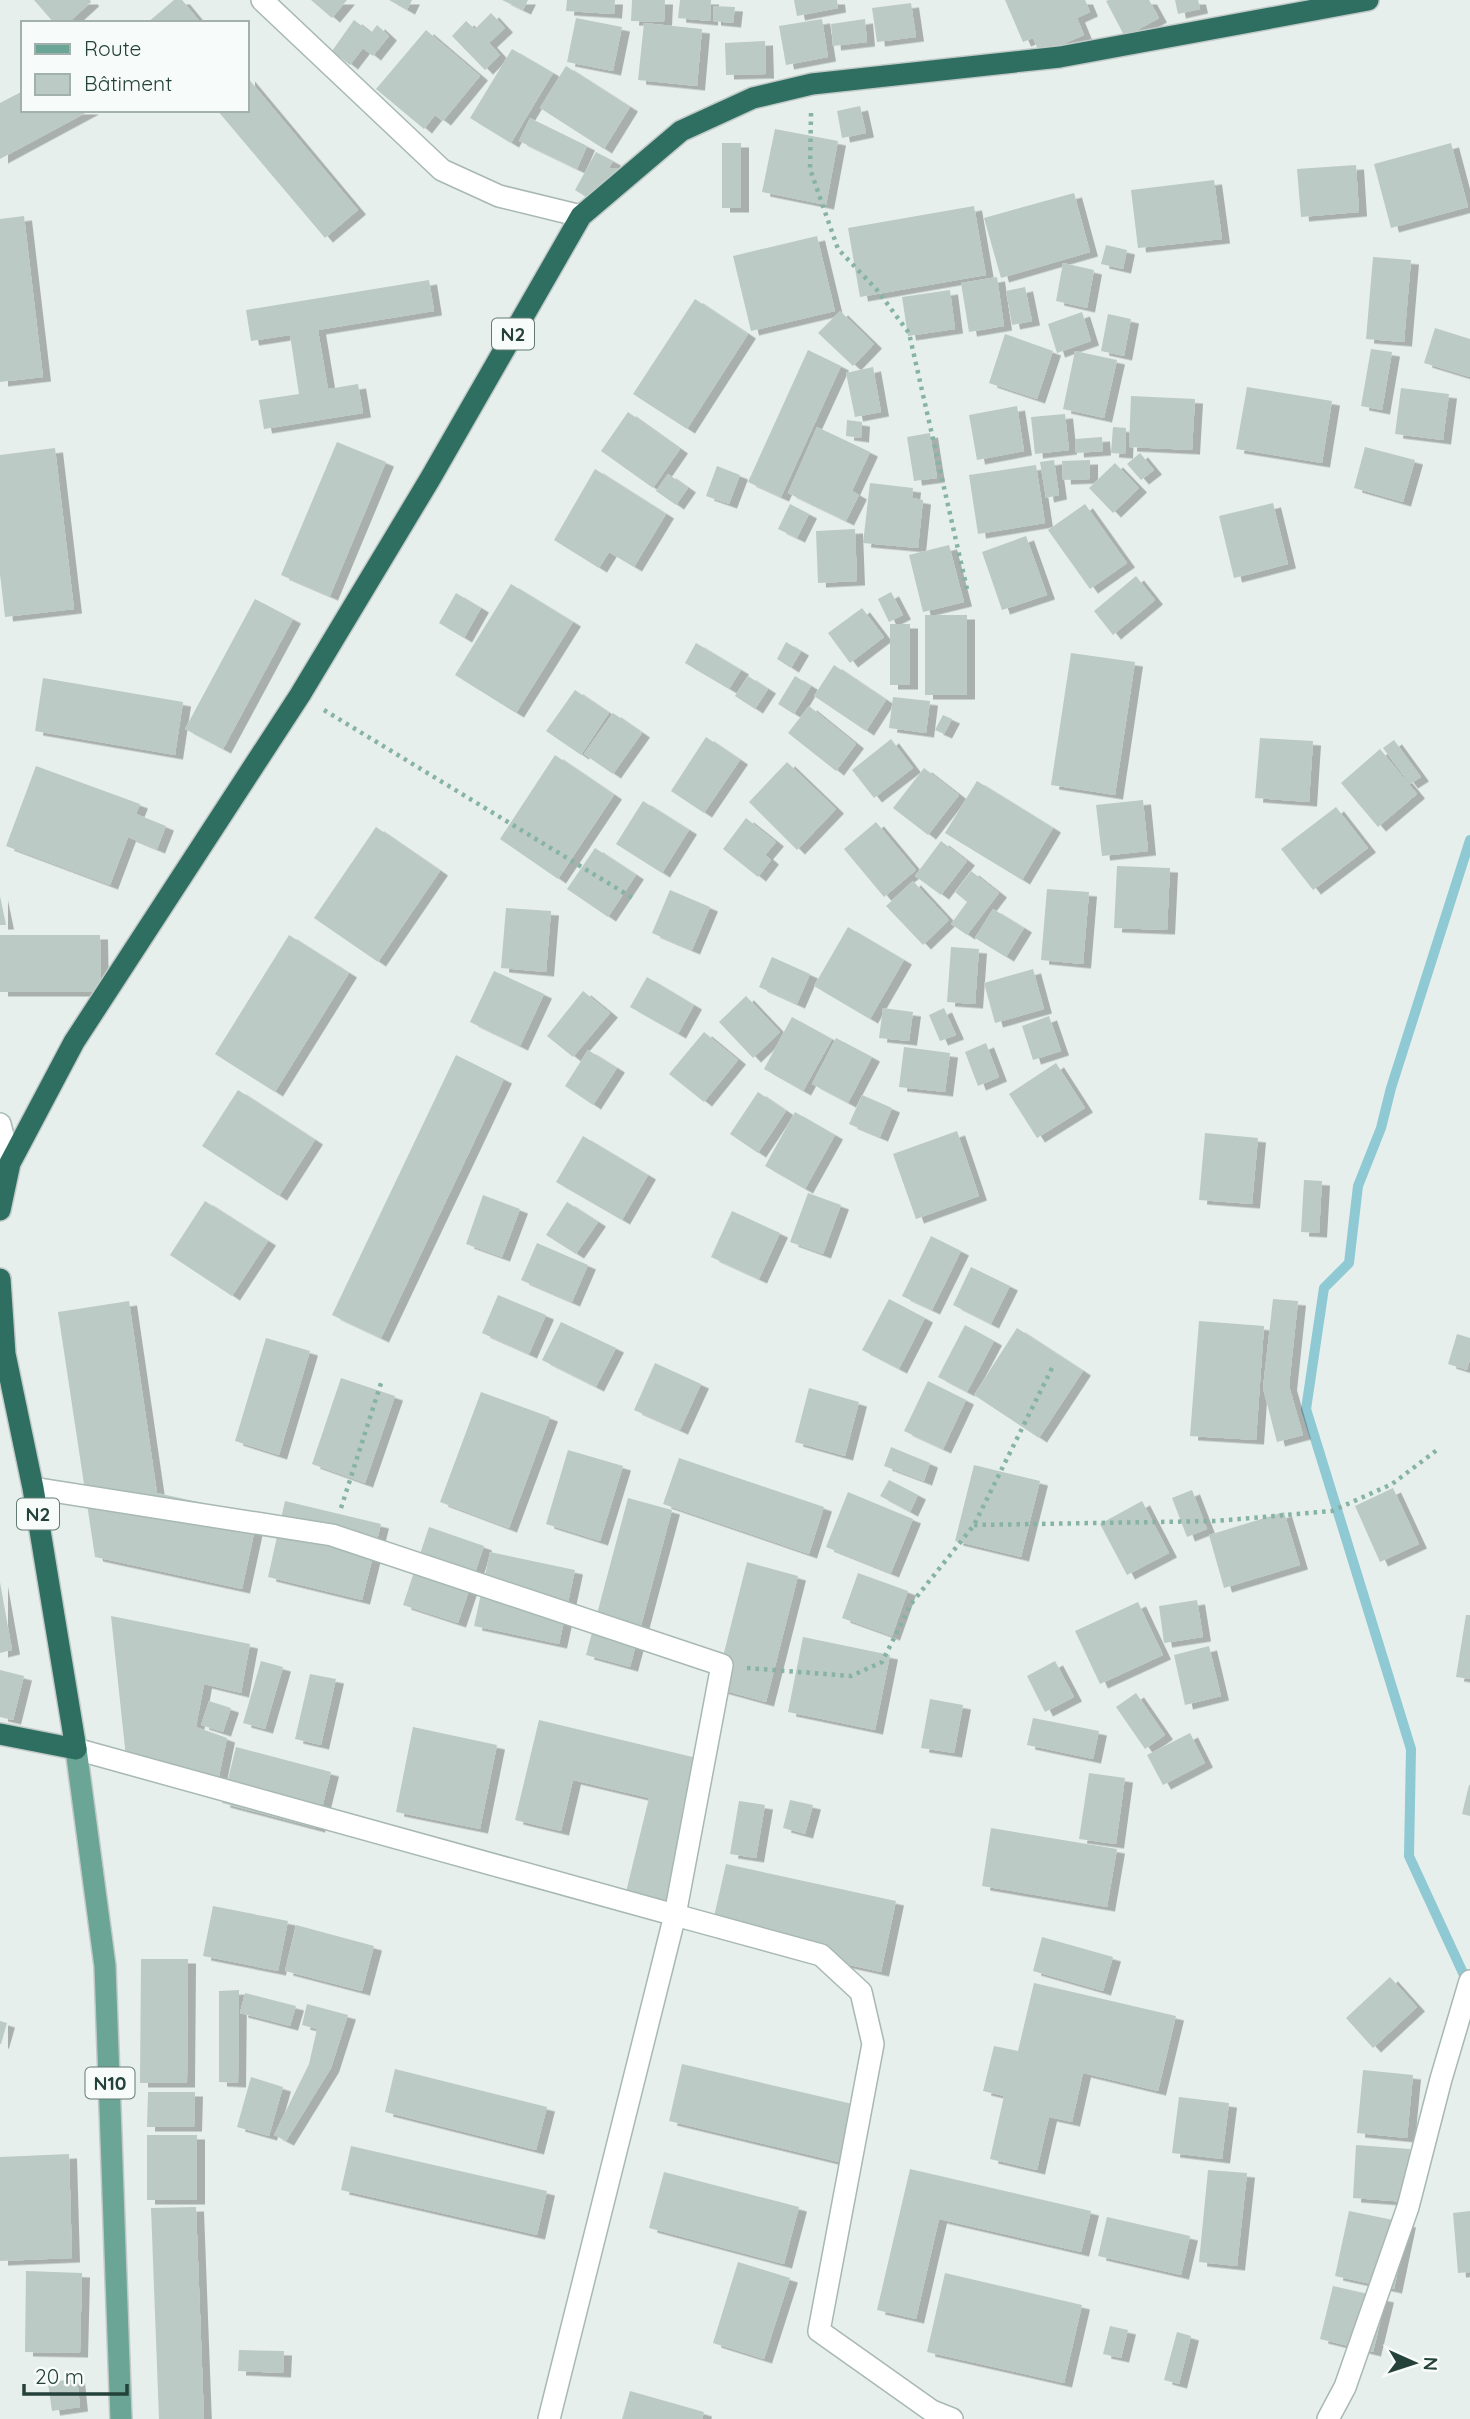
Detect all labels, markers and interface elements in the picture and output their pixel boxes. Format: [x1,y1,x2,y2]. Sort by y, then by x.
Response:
legend [21,21,248,112]
text: Route [84,35,141,61]
text: Bâtiment [84,70,172,96]
road number: N2 [492,318,534,350]
road number: N2 [17,1498,59,1530]
road number: N10 [86,2068,134,2098]
north arrow [1379,2328,1449,2398]
scale bar [24,2352,128,2396]
text: N [1419,2356,1443,2371]
text: 20 m [35,2363,84,2389]

